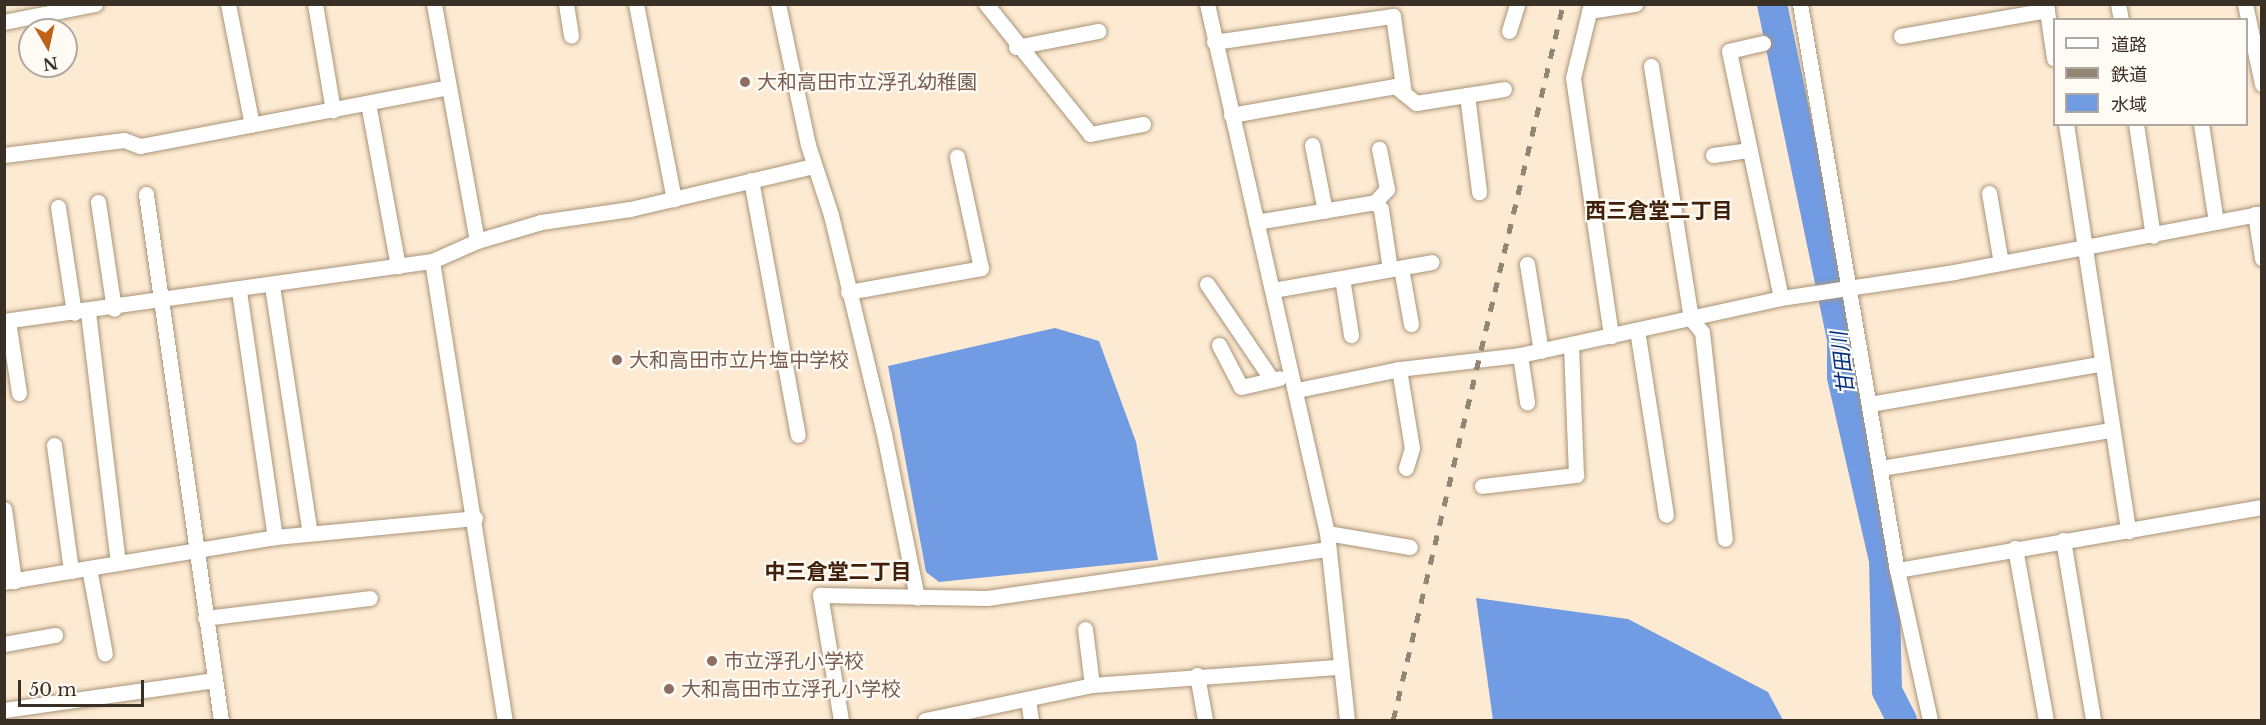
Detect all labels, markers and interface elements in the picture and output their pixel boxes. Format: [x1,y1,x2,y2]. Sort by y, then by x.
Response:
north arrow [18,18,78,78]
legend [2053,18,2248,126]
text: 道路 [2111,34,2147,56]
text: N [42,53,60,75]
text: 鉄道 [2111,64,2147,86]
place label: 大和高田市立浮孔幼稚園 [757,70,977,94]
marker: 大和高田市立浮孔幼稚園 [738,75,752,89]
text: 水域 [2111,94,2147,116]
district label: 西三倉堂二丁目 [1586,198,1732,224]
water label: 甘田川 [1827,330,1859,396]
place label: 大和高田市立片塩中学校 [629,348,849,372]
marker: 大和高田市立片塩中学校 [610,353,624,367]
district label: 中三倉堂二丁目 [765,559,911,585]
place label: 市立浮孔小学校 [724,649,864,673]
marker: 市立浮孔小学校 [705,654,719,668]
scale bar [21,668,147,706]
place label: 大和高田市立浮孔小学校 [681,677,901,701]
text: 50 m [29,679,77,701]
marker: 大和高田市立浮孔小学校 [662,682,676,696]

